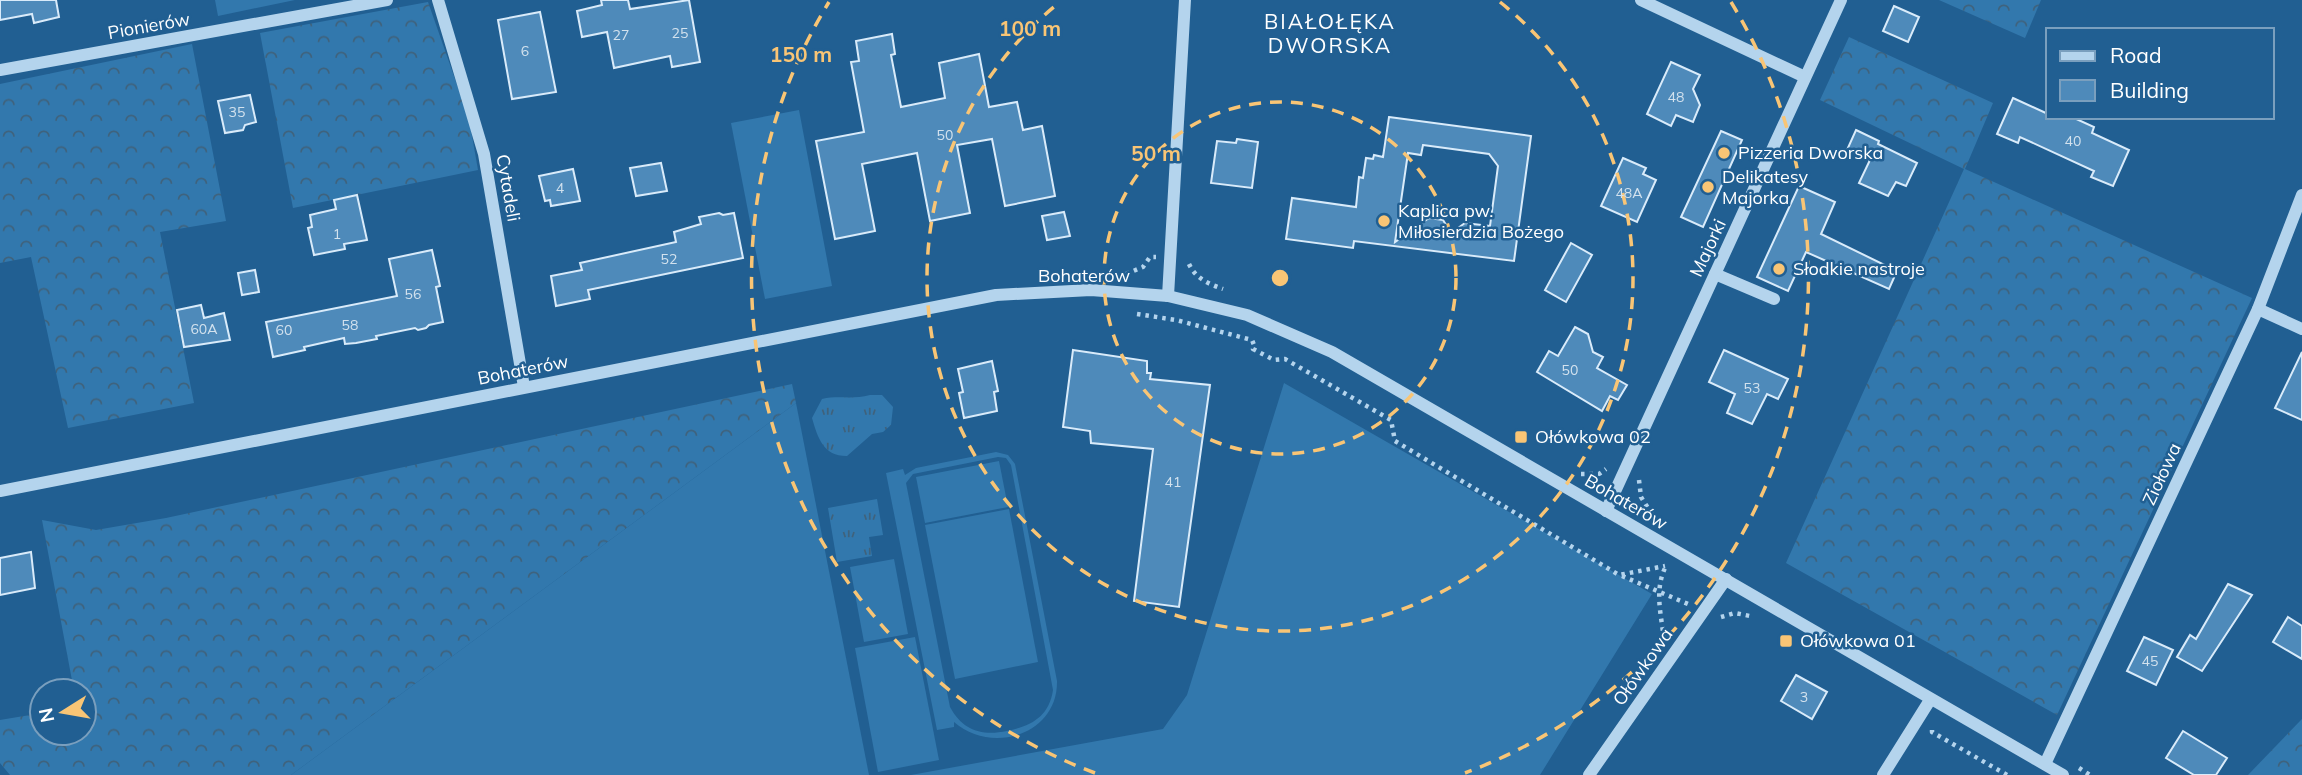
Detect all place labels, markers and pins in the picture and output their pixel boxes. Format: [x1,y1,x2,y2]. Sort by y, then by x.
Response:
place label: Pizzeria Dworska [1738,141,1883,164]
marker: Pizzeria Dworska [1716,145,1732,161]
place label: Delikatesy Majorka [1722,165,1809,209]
marker: Delikatesy Majorka [1700,179,1716,195]
place label: Kaplica pw. Miłosierdzia Bożego [1398,199,1564,243]
marker: Kaplica pw. Miłosierdzia Bożego [1376,213,1392,229]
place label: Słodkie nastroje [1793,257,1925,280]
marker: Słodkie nastroje [1771,261,1787,277]
centre of rings [1268,266,1292,290]
place label: Ołówkowa 02 [1535,425,1651,448]
marker: Ołówkowa 02 [1513,429,1529,445]
place label: Ołówkowa 01 [1800,629,1916,652]
marker: Ołówkowa 01 [1778,633,1794,649]

